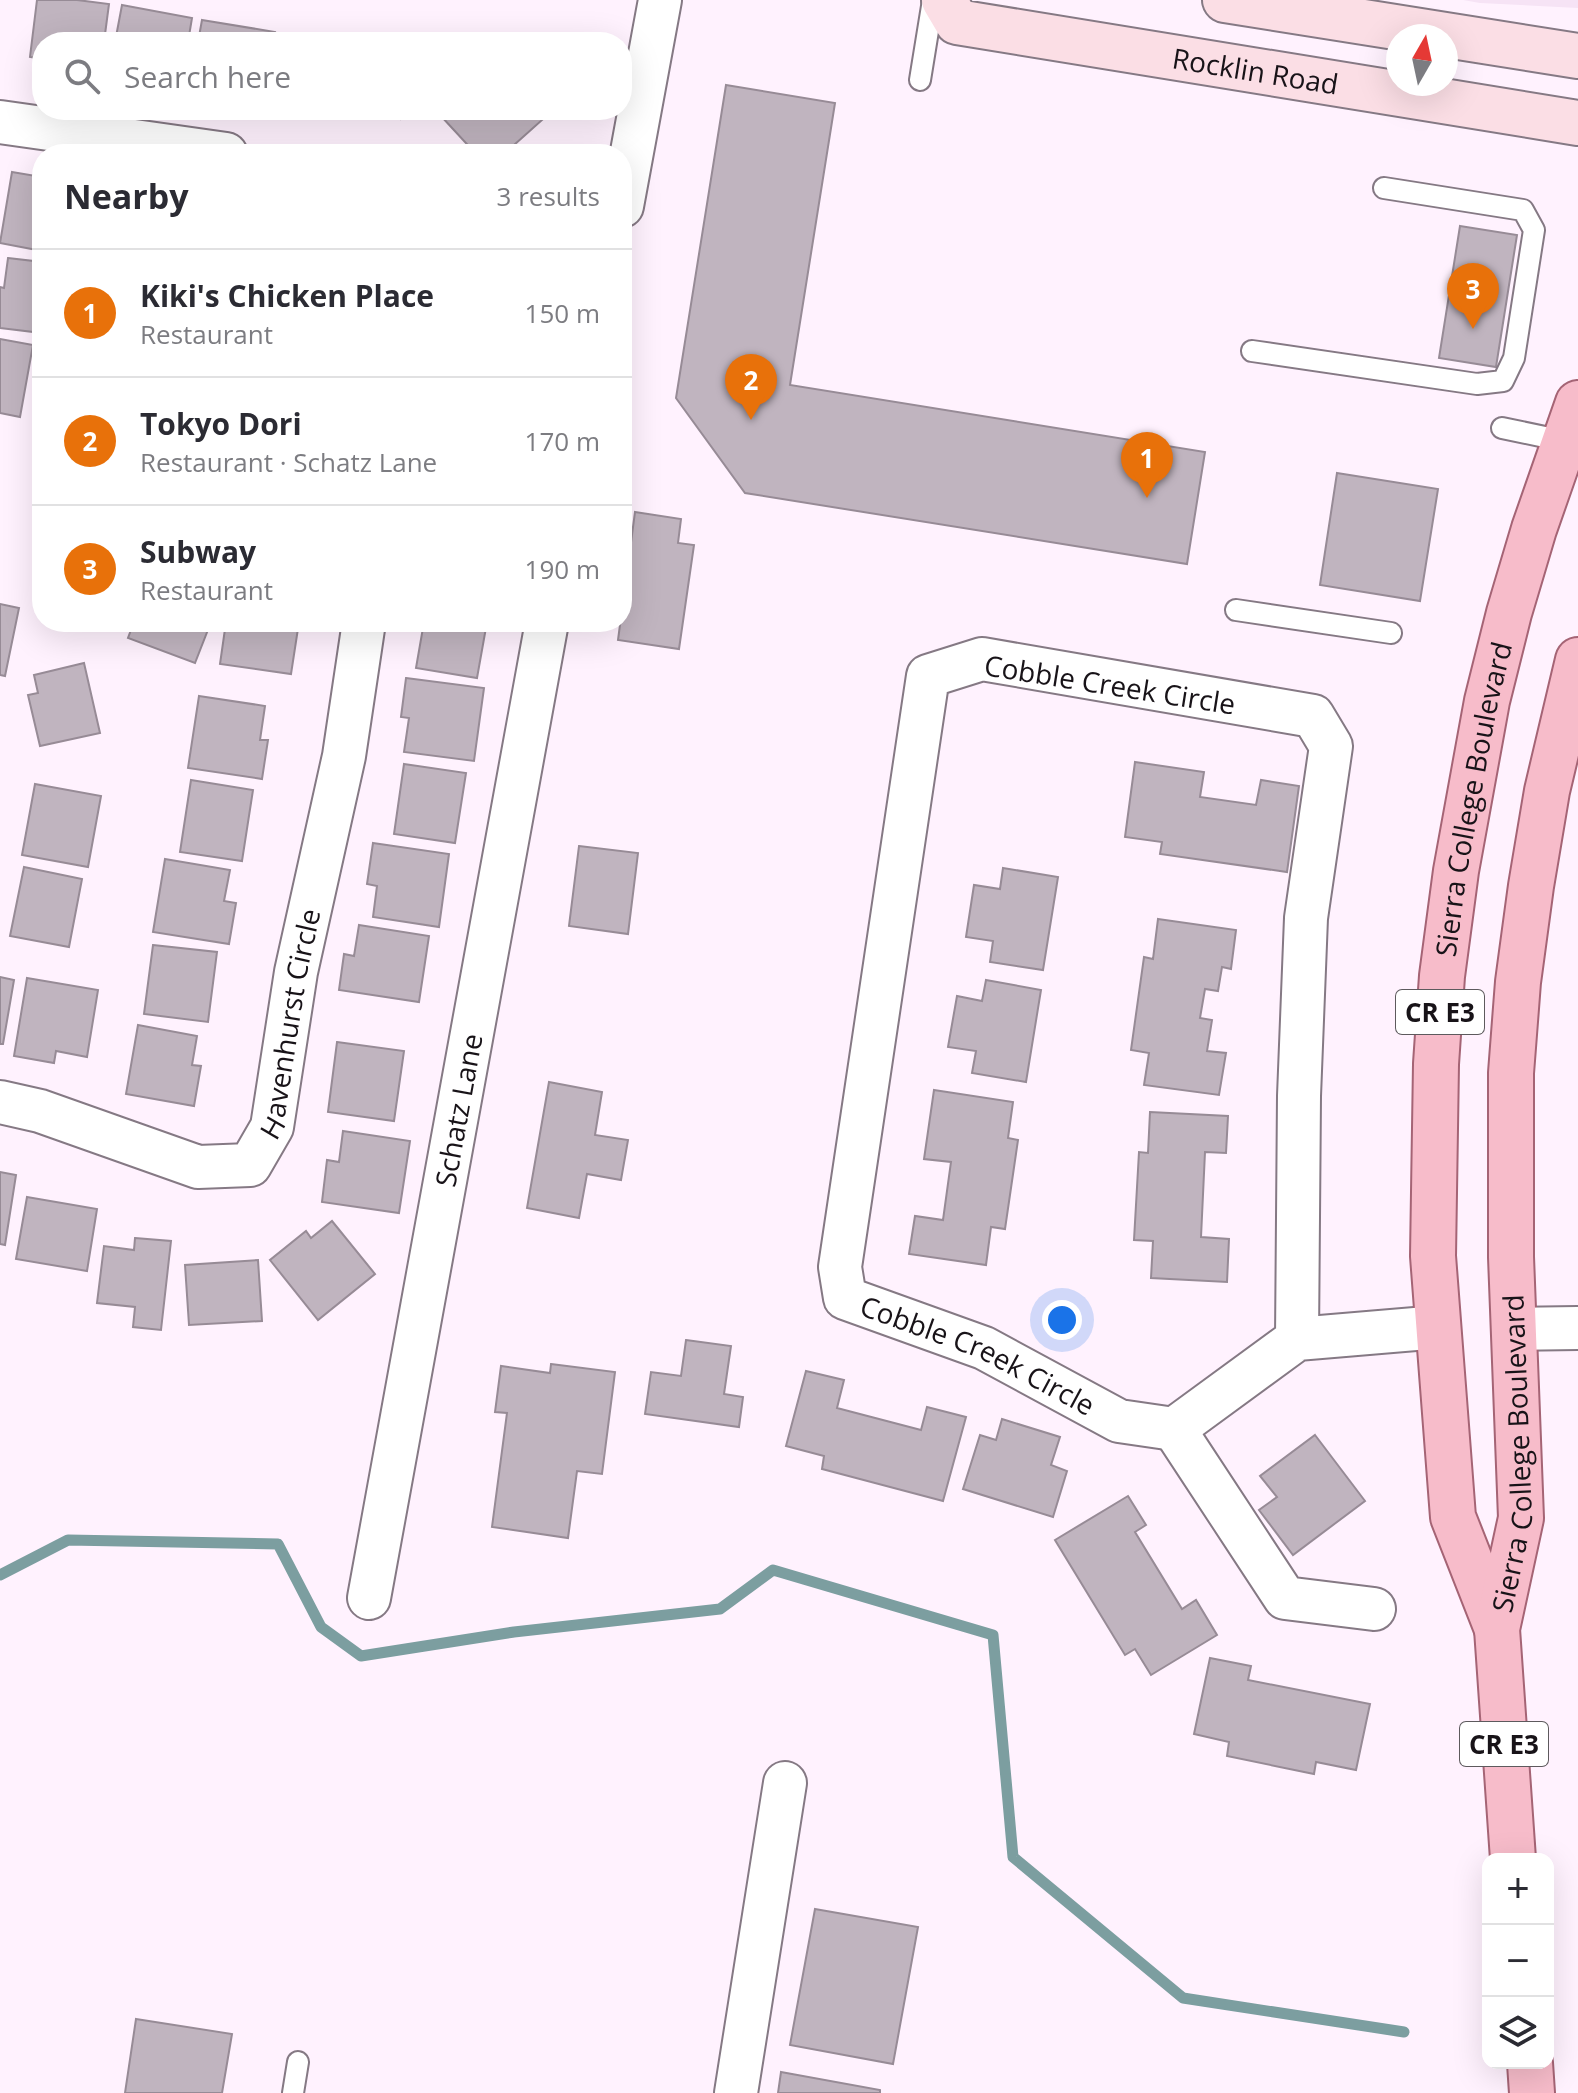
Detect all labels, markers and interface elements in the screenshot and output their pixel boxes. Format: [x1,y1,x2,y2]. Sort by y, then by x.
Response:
north arrow [1386,24,1458,96]
search box [32,32,632,120]
street label: Rocklin Road [1170,38,1341,103]
icon: search [60,54,104,98]
text: Search here [124,56,291,97]
text: Nearby [64,173,189,219]
text: 3 results [497,178,600,214]
pin: 3 [1447,263,1499,329]
text: Kiki's Chicken Place [140,275,434,316]
text: 1 [83,295,97,331]
text: 150 m [525,295,600,331]
text: Restaurant [140,316,273,352]
pin: 2 [725,354,777,420]
text: Tokyo Dori [140,403,302,444]
text: 2 [83,423,97,459]
text: 170 m [525,423,600,459]
pin: 1 [1121,432,1173,498]
text: Restaurant · Schatz Lane [140,444,437,480]
text: Subway [140,531,256,572]
text: 3 [83,551,97,587]
text: 190 m [525,551,600,587]
text: Restaurant [140,572,273,608]
street label: Sierra College Boulevard [1426,637,1520,959]
street label: Cobble Creek Circle [982,645,1238,723]
street label: Havenhurst Circle [250,905,329,1146]
road number: CR E3 [1396,990,1484,1034]
street label: Schatz Lane [425,1030,491,1190]
street label: Cobble Creek Circle [855,1286,1102,1424]
street label: Sierra College Boulevard [1482,1294,1541,1616]
your location [1042,1300,1082,1340]
road number: CR E3 [1460,1722,1548,1766]
map controls [1482,1853,1554,2069]
button: + [1482,1853,1554,1925]
button: − [1482,1925,1554,1997]
button: layers [1482,1997,1554,2069]

